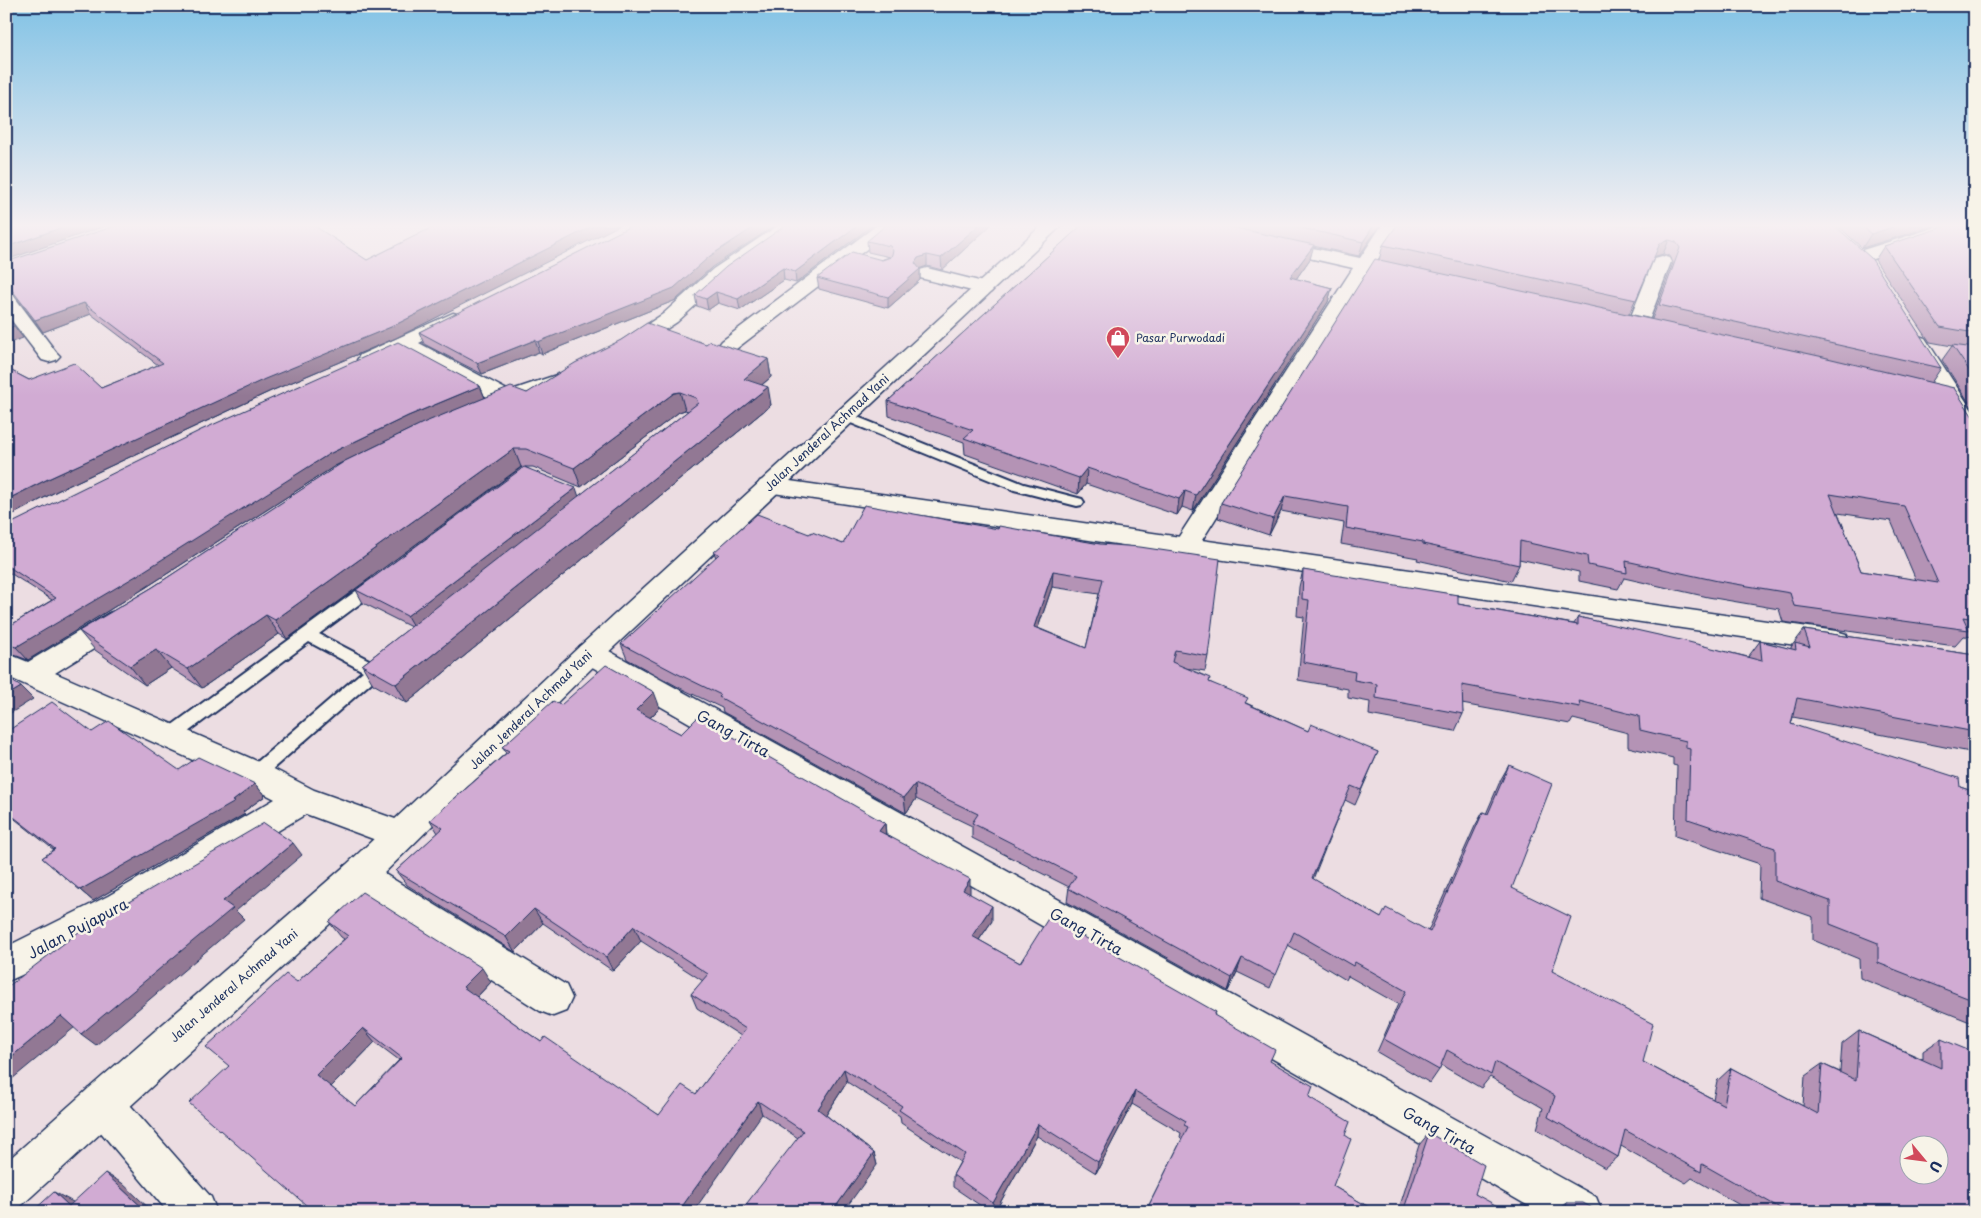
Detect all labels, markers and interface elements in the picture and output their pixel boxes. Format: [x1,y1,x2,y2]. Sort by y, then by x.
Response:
shop icon: Pasar Purwodadi [1105,325,1131,359]
place label: Pasar Purwodadi [1136,329,1225,346]
street label: Jalan Jenderal Achmad Yani [760,369,893,495]
street label: Jalan Jenderal Achmad Yani [465,646,596,773]
street label: Gang Tirta [693,703,775,763]
street label: Jalan Pujapura [23,891,132,964]
street label: Gang Tirta [1046,901,1128,961]
street label: Jalan Jenderal Achmad Yani [165,924,301,1046]
street label: Gang Tirta [1399,1100,1481,1160]
north arrow [1898,1136,1948,1186]
text: U [1924,1157,1948,1176]

